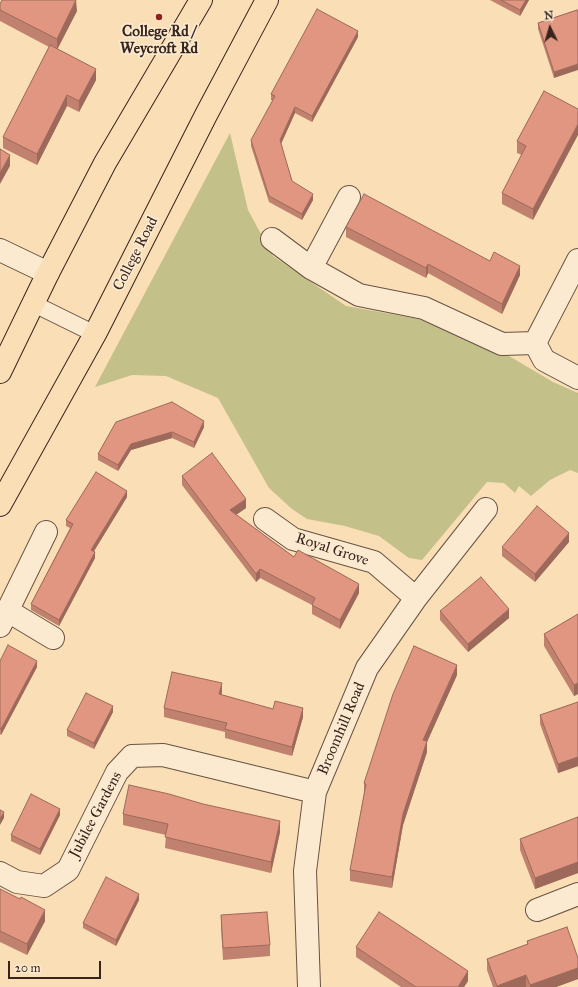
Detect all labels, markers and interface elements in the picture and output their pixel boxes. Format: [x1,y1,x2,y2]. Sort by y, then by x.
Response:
north arrow [530,8,570,48]
text: N [544,9,554,22]
marker: College Rd / Weycroft Rd [154,12,164,22]
place label: College Rd / Weycroft Rd [120,23,198,58]
street label: College Road [110,214,162,294]
street label: Royal Grove [293,530,371,570]
street label: Broomhill Road [314,680,370,778]
street label: Jubilee Gardens [66,769,126,861]
scale bar [10,953,103,979]
text: 20 m [15,961,41,975]

